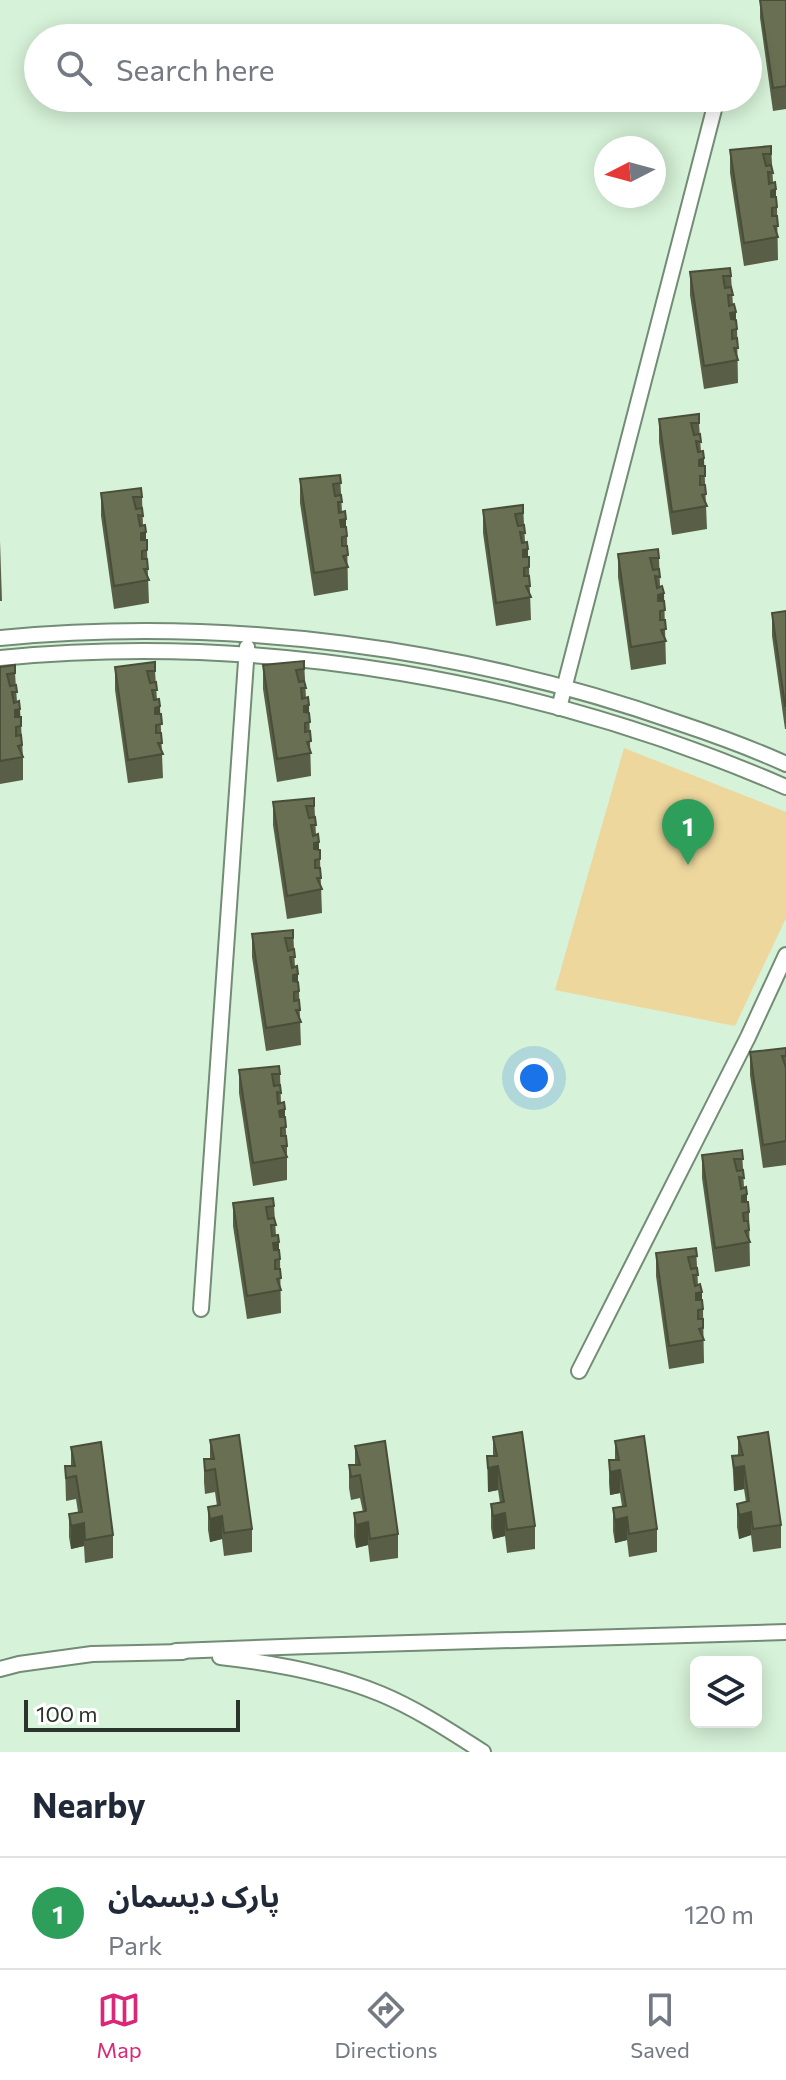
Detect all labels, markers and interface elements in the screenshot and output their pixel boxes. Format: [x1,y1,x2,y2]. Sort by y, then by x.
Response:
search box [24,24,762,112]
icon: search [52,46,96,90]
text: Search here [116,50,275,87]
north arrow [594,136,666,208]
pin: 1 [662,799,714,865]
your location [514,1058,554,1098]
map controls [690,1656,762,1728]
button: layers [690,1656,762,1728]
scale bar [24,1696,240,1732]
text: 100 m [36,1700,98,1727]
text: Nearby [32,1783,146,1825]
text: پارک دیسمان [108,1876,280,1913]
text: 1 [52,1898,64,1929]
text: 120 m [684,1898,754,1929]
text: Park [108,1929,162,1960]
tab: Map [96,1988,142,2063]
tab: Directions [334,1988,438,2063]
tab: Saved [630,1988,690,2063]

